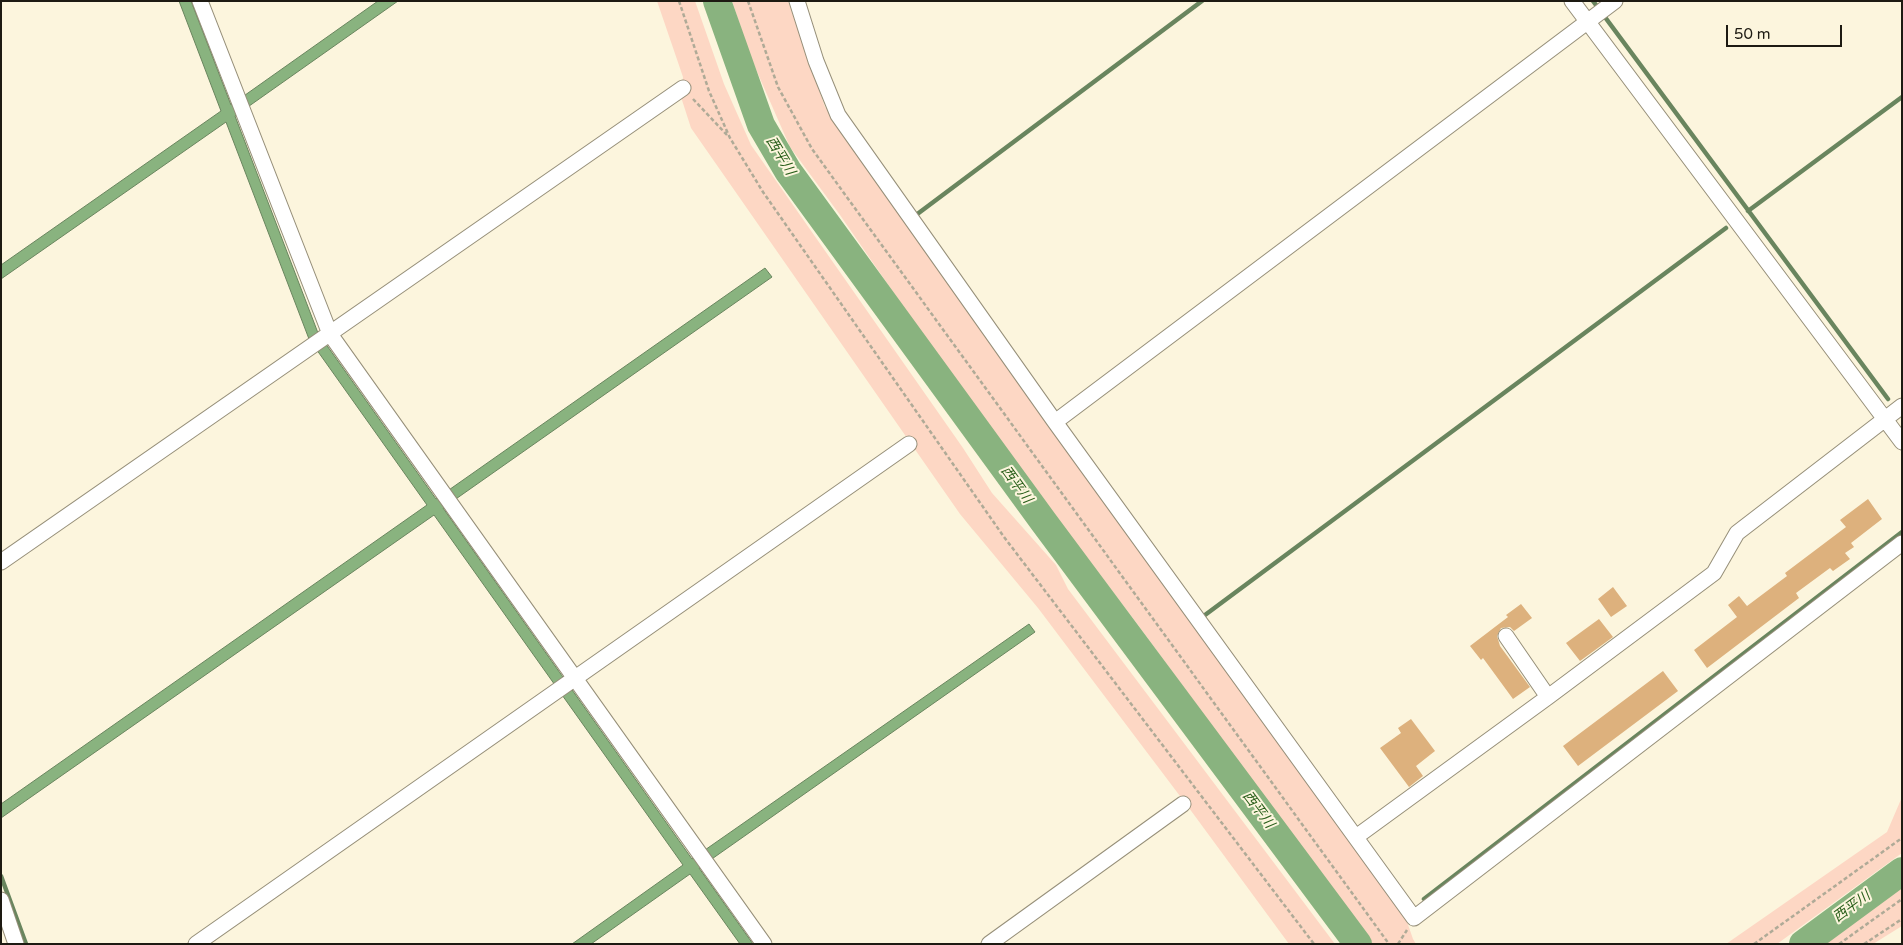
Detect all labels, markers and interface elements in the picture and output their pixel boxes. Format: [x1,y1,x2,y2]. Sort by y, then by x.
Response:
scale bar [1728,15,1844,47]
text: 50 m [1734,25,1771,43]
water label: 西平川 [762,134,798,178]
water label: 西平川 [997,463,1035,507]
water label: 西平川 [1239,788,1277,832]
water label: 西平川 [1830,888,1874,926]

